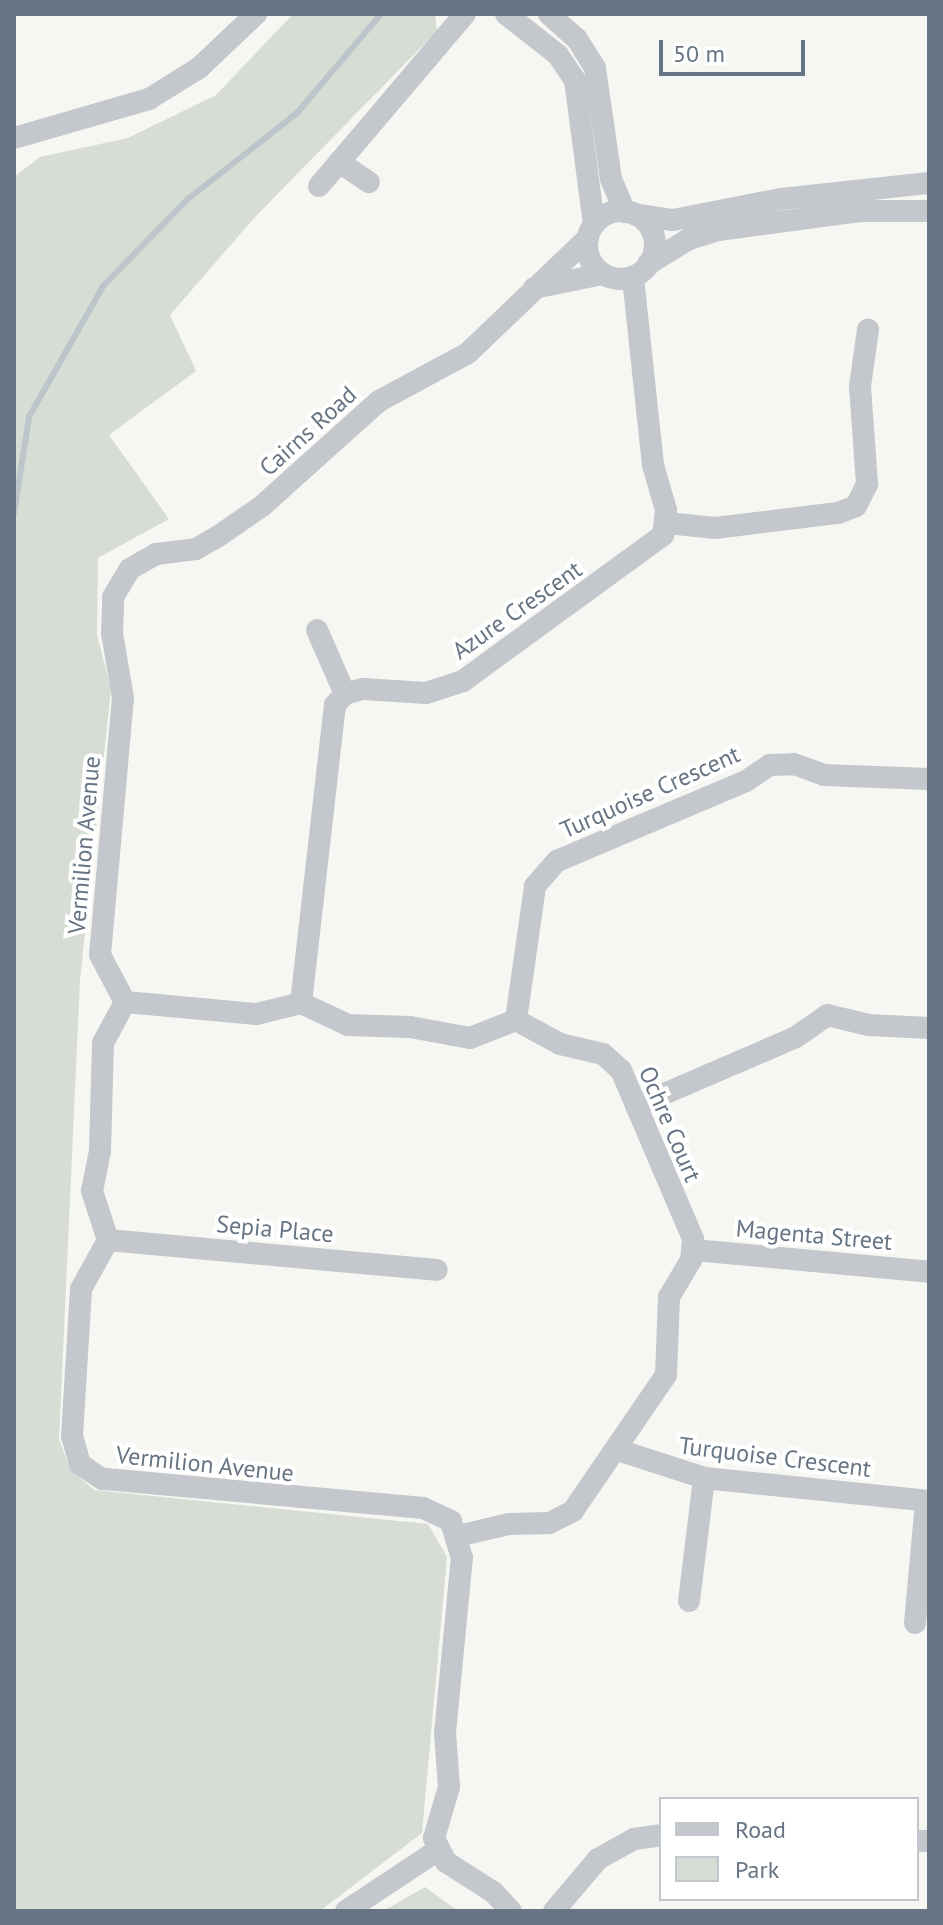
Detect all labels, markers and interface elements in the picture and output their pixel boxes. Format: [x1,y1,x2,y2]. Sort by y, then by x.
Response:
scale bar [663,24,809,74]
text: 50 m [673,38,725,69]
street label: Cairns Road [254,380,362,482]
street label: Azure Crescent [447,555,587,665]
street label: Turquoise Crescent [556,740,744,844]
street label: Vermilion Avenue [62,754,106,936]
street label: Ochre Court [633,1062,707,1186]
street label: Sepia Place [215,1210,335,1248]
street label: Magenta Street [735,1214,893,1256]
street label: Turquoise Crescent [677,1431,873,1483]
street label: Vermilion Avenue [114,1440,296,1488]
legend [659,1797,919,1901]
text: Road [735,1814,786,1845]
text: Park [735,1854,779,1885]

